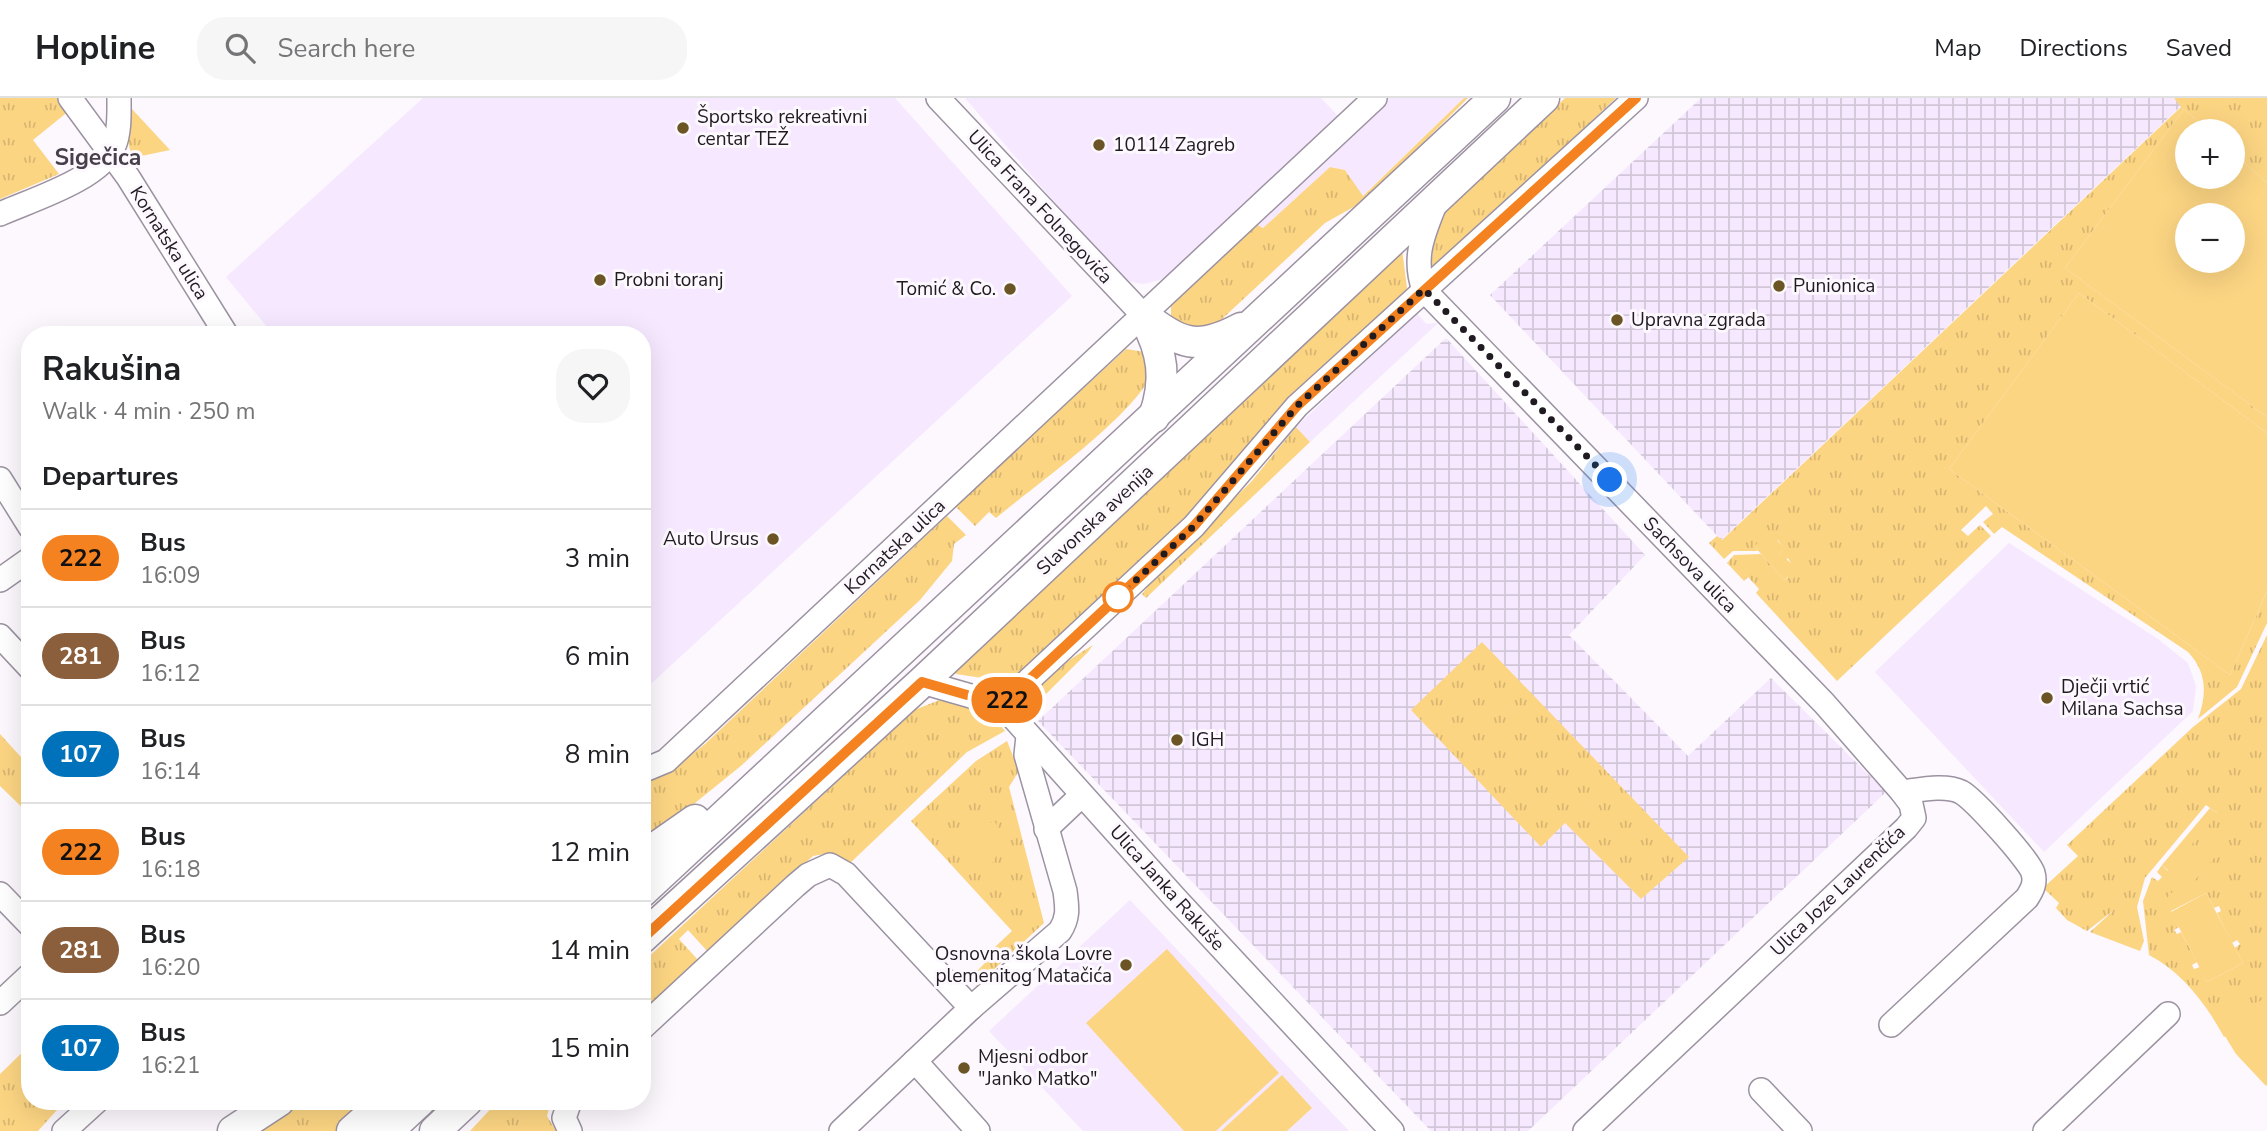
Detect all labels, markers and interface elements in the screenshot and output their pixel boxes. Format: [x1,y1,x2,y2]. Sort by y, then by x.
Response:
search box [197,17,687,80]
text: Hopline [35,26,155,71]
icon: search [221,29,259,67]
text: Search here [277,31,415,66]
text: Map [1934,32,1981,64]
text: Directions [2019,32,2128,64]
text: Saved [2166,32,2232,64]
place label: Športsko rekreativni centar TEŽ [697,104,867,152]
map controls [2175,119,2245,273]
button: + [2175,119,2245,189]
marker: Športsko rekreativni centar TEŽ [675,120,691,136]
street label: Ulica Frana Folnegovića [962,124,1118,290]
place label: 10114 Zagreb [1113,132,1235,158]
marker: 10114 Zagreb [1091,137,1107,153]
district label: Sigečica [55,142,141,173]
street label: Kornatska ulica [124,181,214,305]
button: − [2175,203,2245,273]
place label: Probni toranj [614,267,723,293]
marker: Probni toranj [592,272,608,288]
place label: Punionica [1793,273,1875,299]
place label: Tomić & Co. [896,276,996,302]
marker: Punionica [1771,278,1787,294]
marker: Tomić & Co. [1002,281,1018,297]
place label: Upravna zgrada [1631,307,1766,333]
marker: Upravna zgrada [1609,312,1625,328]
text: Rakušina [42,347,181,392]
button: heart [556,349,630,423]
text: Walk · 4 min · 250 m [42,396,255,427]
text: Departures [42,459,178,494]
street label: Slavonska avenija [1031,459,1159,581]
your location [1592,462,1627,497]
street label: Kornatska ulica [839,493,951,601]
street label: Sachsova ulica [1637,511,1743,619]
text: Bus [140,525,186,560]
place label: Auto Ursus [663,526,759,552]
marker: Auto Ursus [765,531,781,547]
text: 3 min [565,541,630,576]
text: 222 [59,542,102,574]
text: 16:09 [140,560,200,591]
unlabelled marker [1103,582,1133,612]
text: Bus [140,623,186,658]
text: 6 min [565,639,630,674]
text: 281 [59,640,102,672]
text: 16:12 [140,658,200,689]
place label: Dječji vrtić Milana Sachsa [2061,674,2184,722]
line badge: 222 [967,677,1047,723]
text: 222 [985,684,1029,716]
marker: Dječji vrtić Milana Sachsa [2039,690,2055,706]
text: Bus [140,721,186,756]
place label: IGH [1191,727,1224,753]
marker: IGH [1169,732,1185,748]
text: 8 min [565,737,630,772]
text: 107 [59,738,102,770]
text: 16:14 [140,756,200,787]
text: Bus [140,819,186,854]
street label: Ulica Janka Rakuše [1103,819,1231,957]
street label: Ulica Joze Laurenčića [1765,820,1911,962]
text: 12 min [549,835,630,870]
text: 222 [59,836,102,868]
text: 16:18 [140,854,200,885]
text: Bus [140,917,186,952]
text: 14 min [549,933,630,968]
text: 281 [59,934,102,966]
place label: Osnovna škola Lovre plemenitog Matačića [935,941,1112,989]
text: 16:20 [140,952,200,983]
marker: Osnovna škola Lovre plemenitog Matačića [1118,957,1134,973]
text: Bus [140,1015,186,1050]
text: 15 min [549,1031,630,1066]
text: 107 [59,1032,102,1064]
place label: Mjesni odbor "Janko Matko" [978,1044,1097,1092]
text: 16:21 [140,1050,200,1081]
marker: Mjesni odbor "Janko Matko" [956,1060,972,1076]

